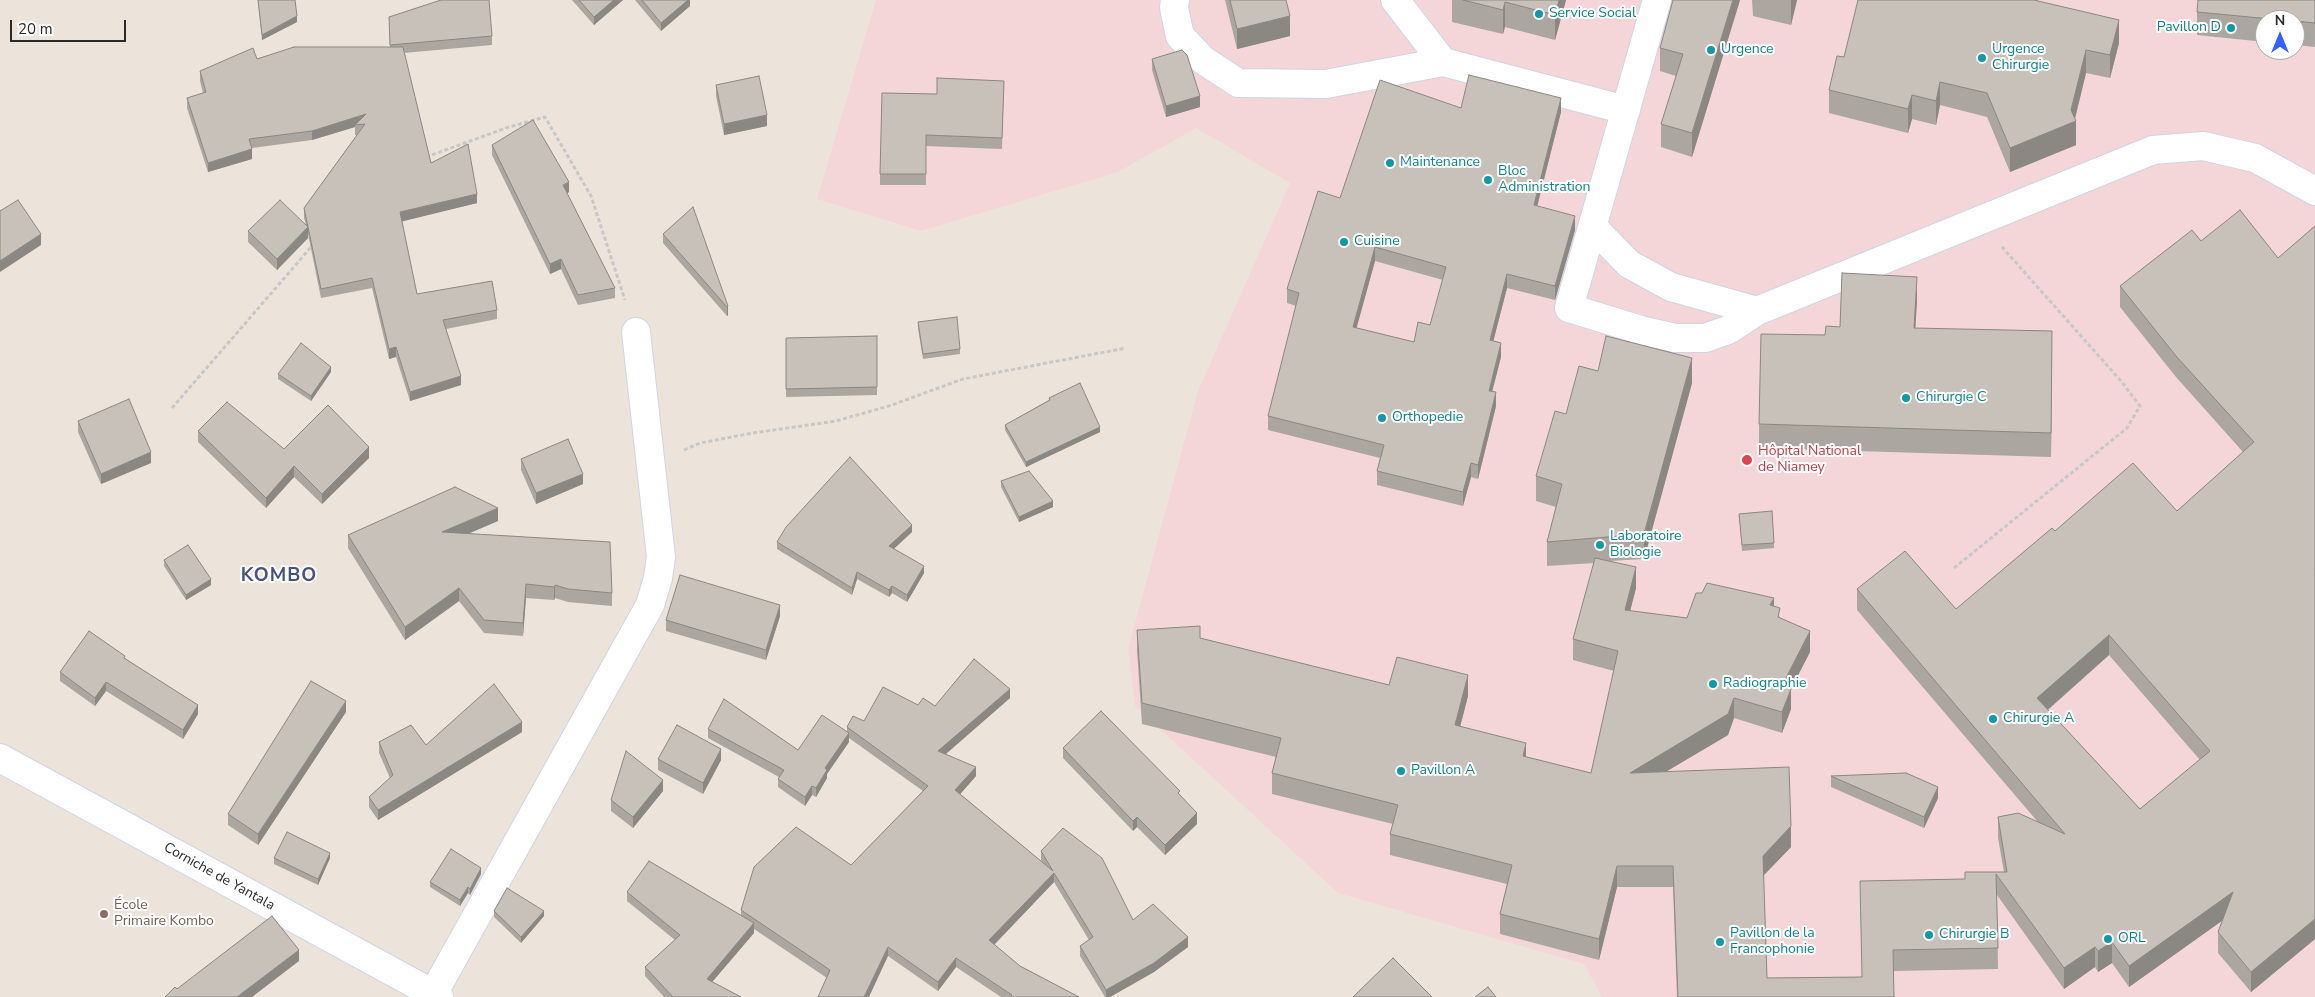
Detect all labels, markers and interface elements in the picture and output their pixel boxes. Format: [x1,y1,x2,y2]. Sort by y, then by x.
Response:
place label: Service Social [1549,6,1636,22]
marker: Service Social [1533,8,1545,20]
scale bar [12,10,129,42]
north arrow [2255,10,2305,60]
text: N [2275,11,2285,30]
text: 20 m [18,19,53,39]
place label: Pavillon D [2157,20,2221,36]
marker: Pavillon D [2225,22,2237,34]
place label: Urgence [1721,42,1774,58]
place label: Urgence Chirurgie [1992,42,2049,74]
marker: Urgence [1705,44,1717,56]
marker: Urgence Chirurgie [1976,52,1988,64]
place label: Maintenance [1400,155,1480,171]
marker: Maintenance [1384,157,1396,169]
place label: Bloc Administration [1498,164,1591,196]
marker: Bloc Administration [1482,174,1494,186]
place label: Cuisine [1354,234,1400,250]
marker: Cuisine [1338,236,1350,248]
place label: Chirurgie C [1916,390,1986,406]
marker: Chirurgie C [1900,392,1912,404]
place label: Orthopedie [1392,410,1463,426]
marker: Orthopedie [1376,412,1388,424]
place label: Hôpital National de Niamey [1758,444,1861,477]
marker: Hôpital National de Niamey [1740,453,1754,467]
place label: Laboratoire Biologie [1610,529,1682,562]
marker: Laboratoire Biologie [1594,539,1606,551]
district label: KOMBO [240,565,318,587]
place label: Radiographie [1723,676,1806,692]
marker: Radiographie [1707,678,1719,690]
place label: Chirurgie A [2003,711,2074,727]
marker: Chirurgie A [1987,713,1999,725]
place label: Pavillon A [1411,763,1475,779]
marker: Pavillon A [1395,765,1407,777]
street label: Corniche de Yantala [161,840,277,914]
place label: École Primaire Kombo [114,898,214,930]
marker: École Primaire Kombo [98,908,110,920]
place label: Pavillon de la Francophonie [1730,926,1815,959]
place label: Chirurgie B [1939,927,2009,943]
marker: Chirurgie B [1923,929,1935,941]
place label: ORL [2118,931,2146,947]
marker: ORL [2102,933,2114,945]
marker: Pavillon de la Francophonie [1714,936,1726,948]

